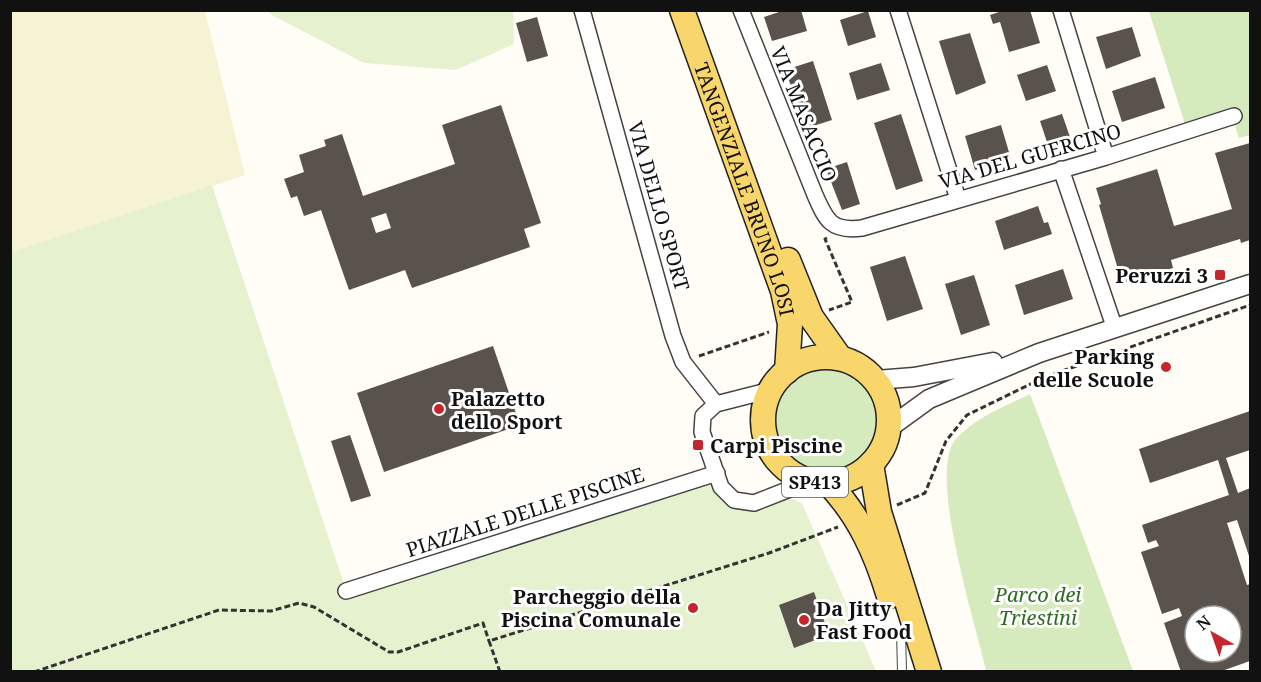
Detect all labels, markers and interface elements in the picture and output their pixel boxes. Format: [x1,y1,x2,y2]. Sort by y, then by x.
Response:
street label: VIA MASACCIO [765,42,843,186]
street label: TANGENZIALE BRUNO LOSI [688,59,801,318]
street label: VIA DEL GUERCINO [936,117,1124,195]
street label: VIA DELLO SPORT [622,118,696,294]
place label: Peruzzi 3 [1115,262,1208,289]
marker: Peruzzi 3 [1213,268,1227,282]
place label: Parking delle Scuole [1033,343,1155,393]
marker: Parking delle Scuole [1159,360,1173,374]
place label: Palazetto dello Sport [451,385,562,435]
marker: Palazetto dello Sport [432,402,446,416]
place label: Carpi Piscine [710,432,843,459]
marker: Carpi Piscine [691,438,705,452]
street label: PIAZZALE DELLE PISCINE [403,461,647,563]
road number: SP413 [782,467,848,497]
park label: Parco dei Triestini [994,581,1081,631]
place label: Parcheggio della Piscina Comunale [501,583,681,633]
place label: Da Jitty Fast Food [816,595,912,645]
marker: Parcheggio della Piscina Comunale [686,601,700,615]
north arrow [1183,604,1243,664]
text: N [1191,610,1216,635]
marker: Da Jitty Fast Food [797,613,811,627]

